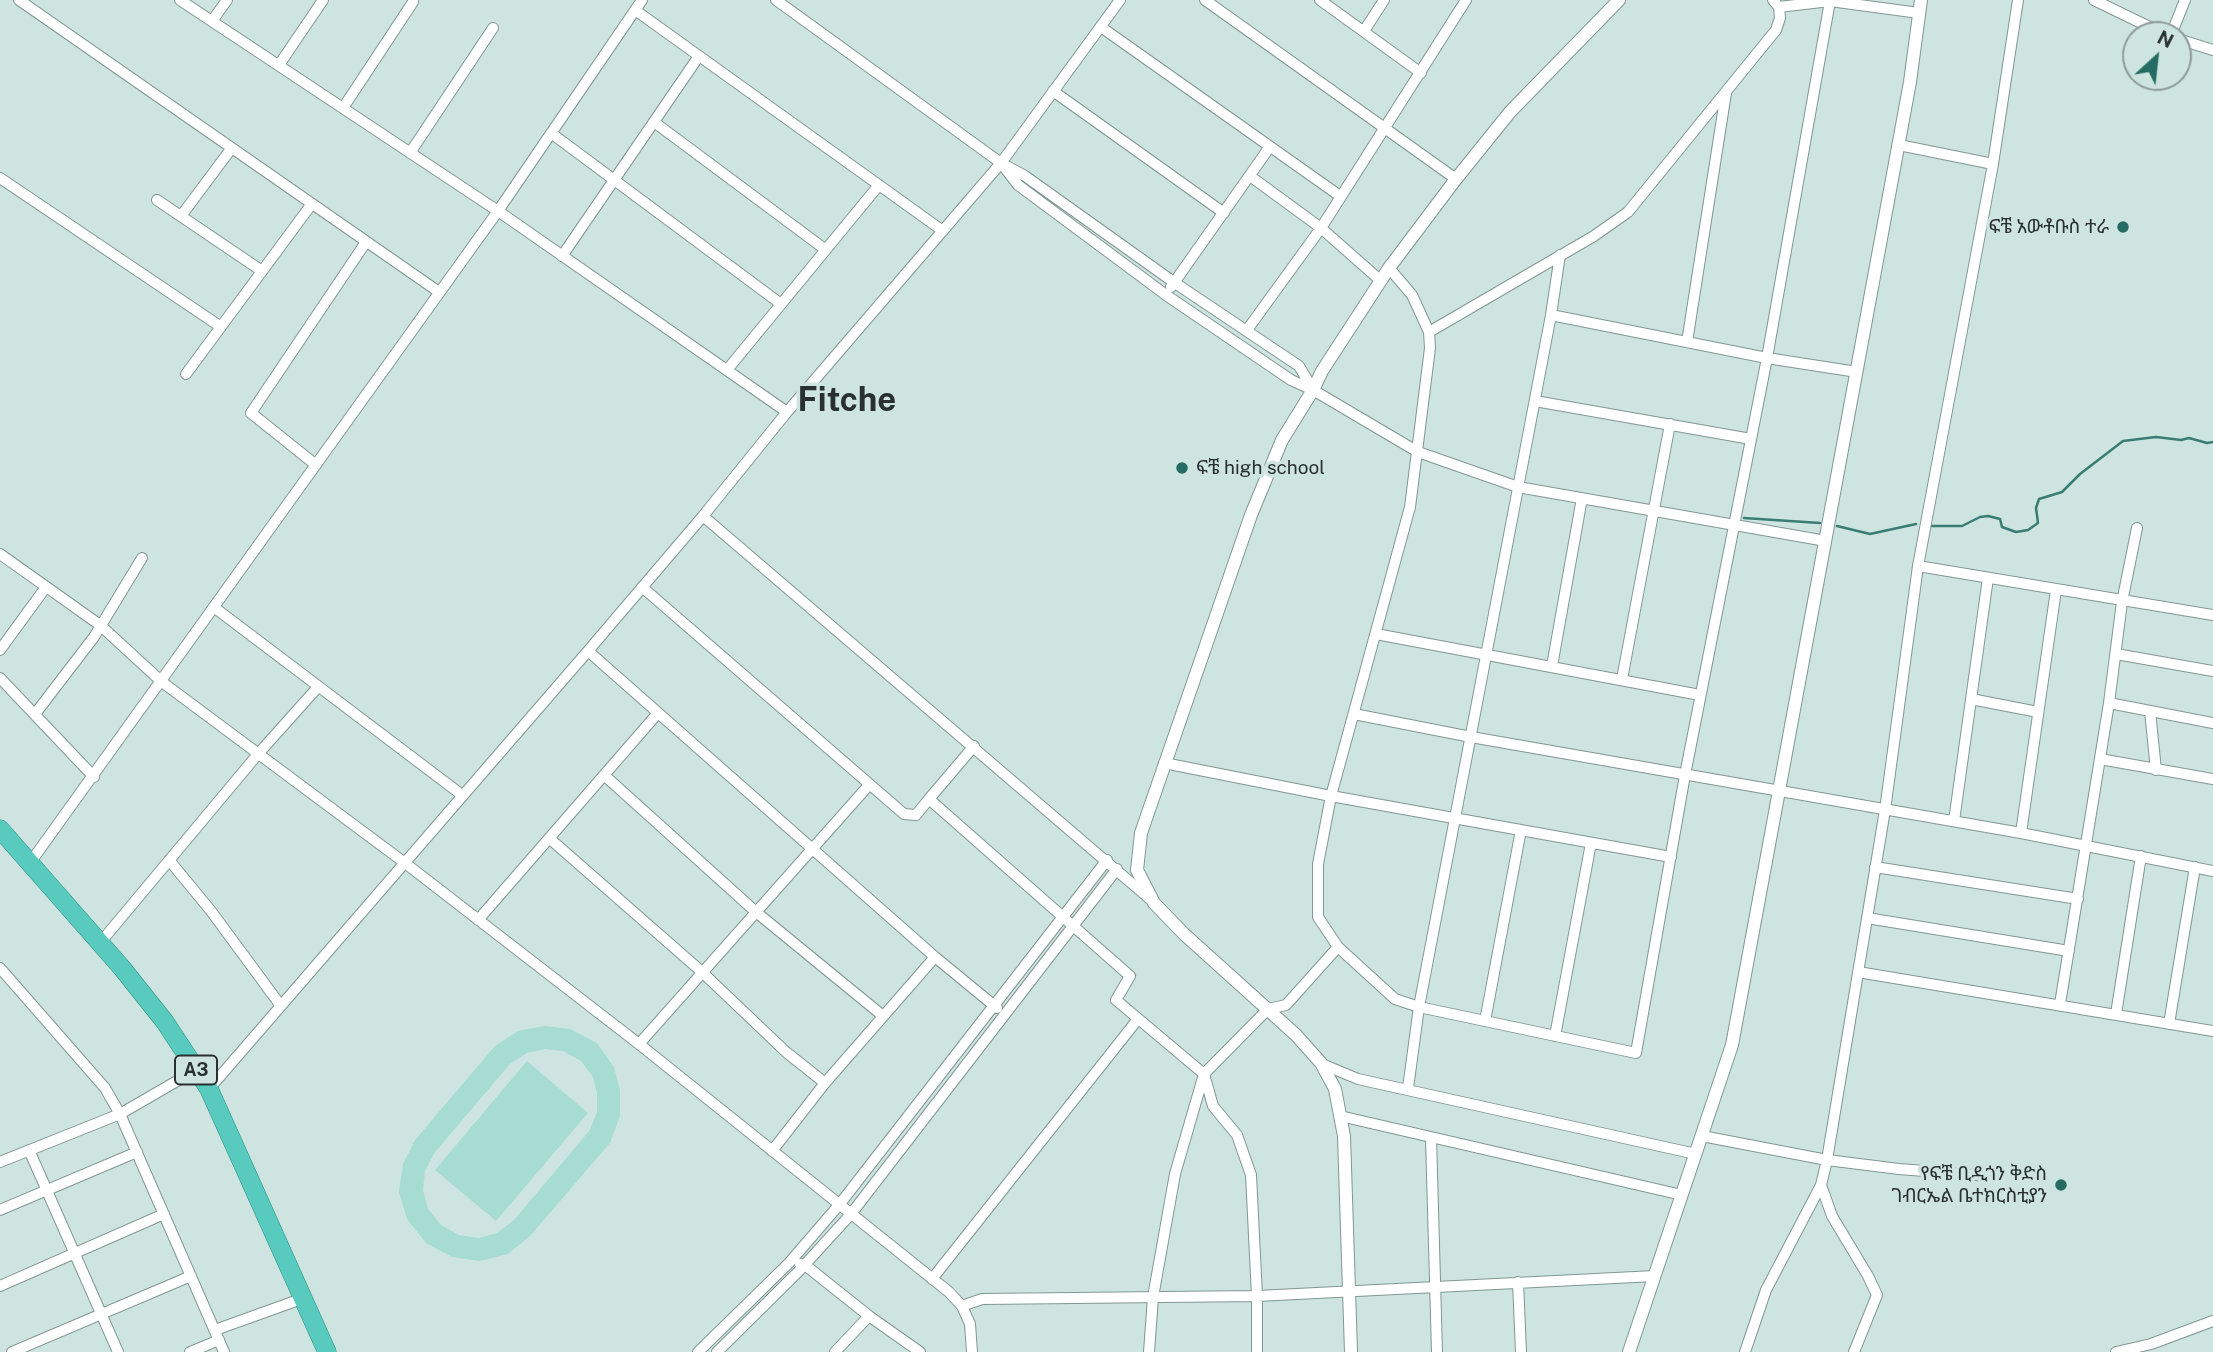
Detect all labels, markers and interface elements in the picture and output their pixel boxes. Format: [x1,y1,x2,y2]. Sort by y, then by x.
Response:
north arrow [2122,21,2192,91]
text: N [2154,26,2177,52]
place label: ፍቼ አውቶቡስ ተራ [1989,216,2109,238]
marker: ፍቼ አውቶቡስ ተራ [2115,219,2131,235]
district label: Fitche [798,381,896,421]
place label: ፍቼ high school [1196,457,1325,479]
marker: ፍቼ high school [1174,460,1190,476]
road number: A3 [175,1056,217,1084]
place label: የፍቼ ቢዲጎን ቅድስ ገብርኤል ቤተክርስቲያን [1892,1163,2047,1207]
marker: የፍቼ ቢዲጎን ቅድስ ገብርኤል ቤተክርስቲያን [2053,1177,2069,1193]

